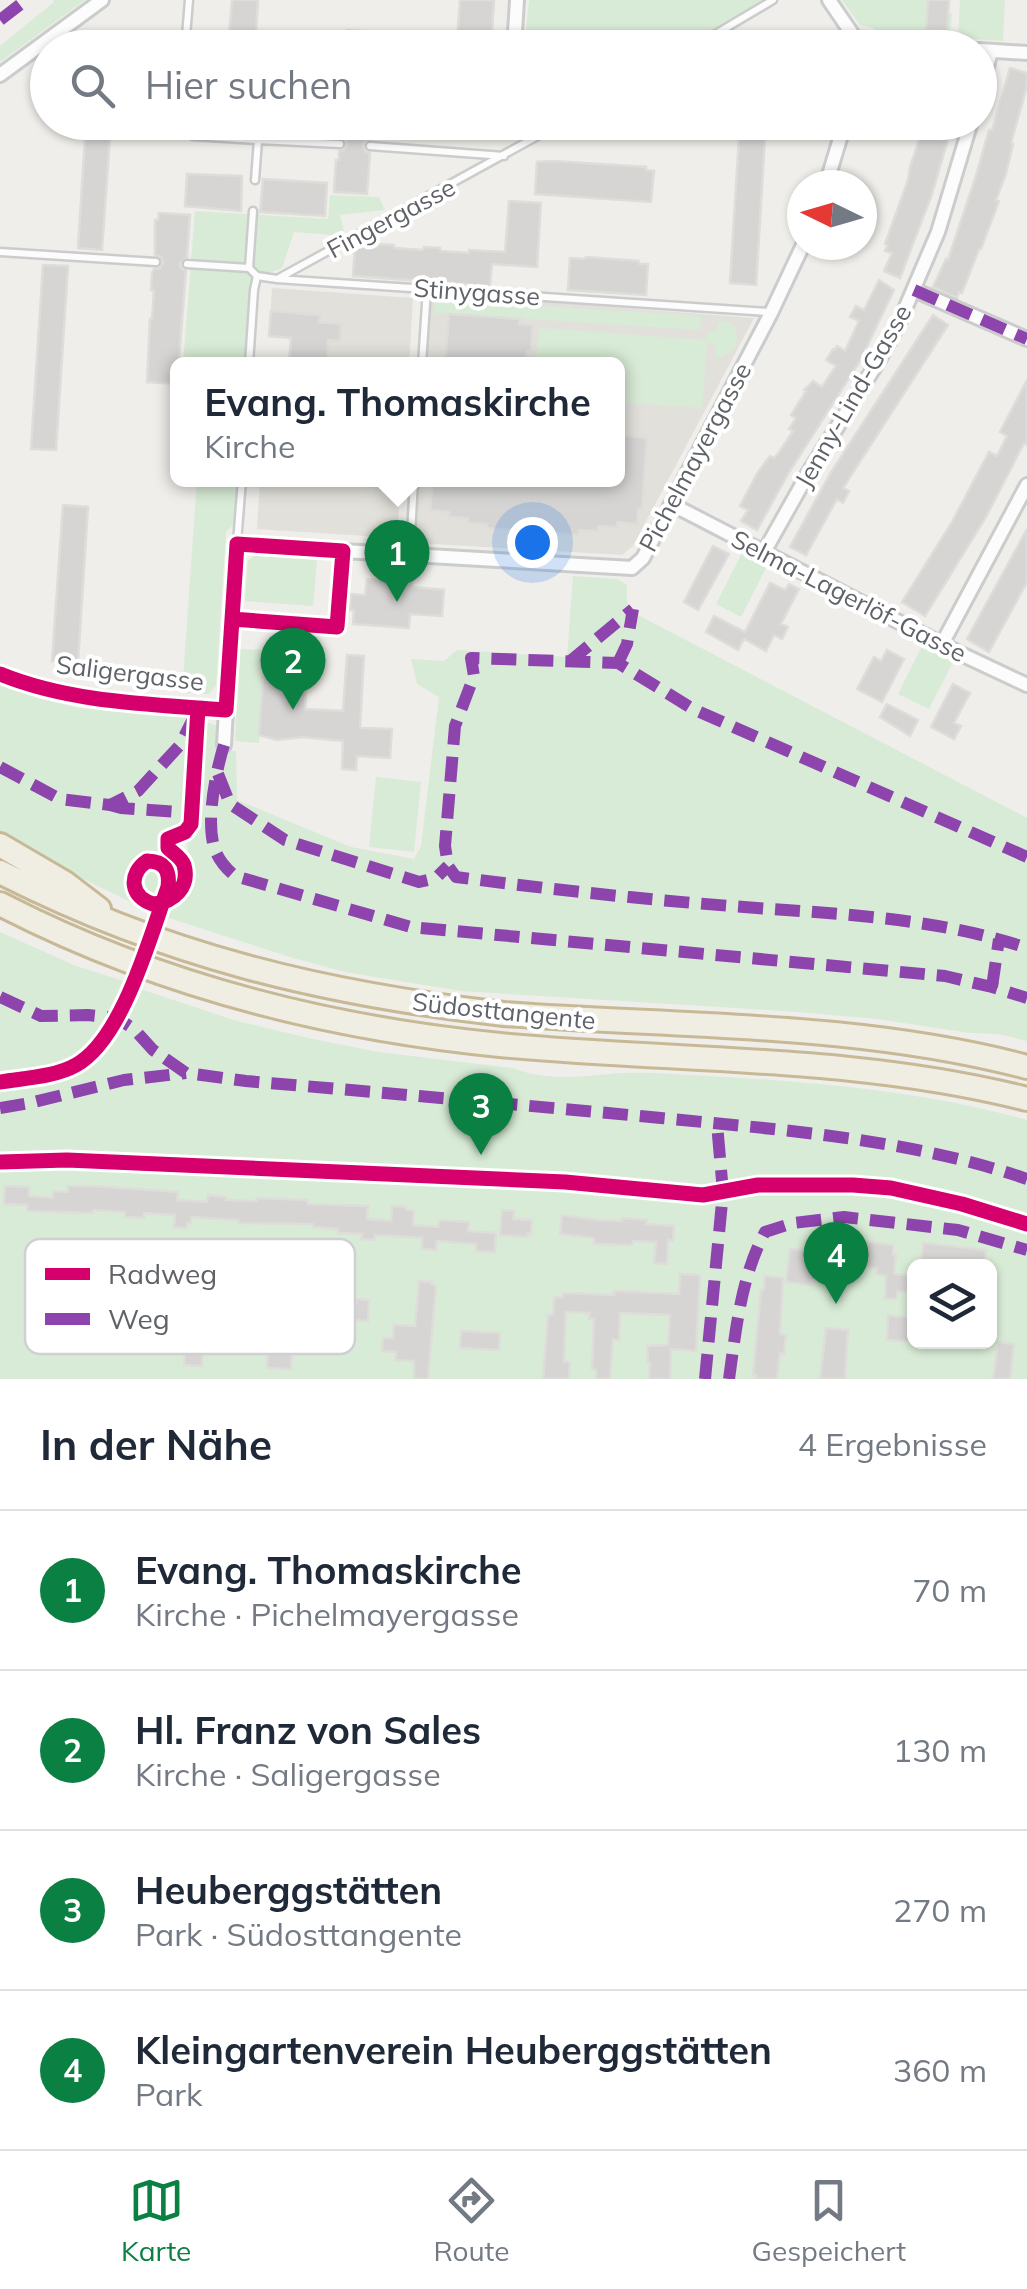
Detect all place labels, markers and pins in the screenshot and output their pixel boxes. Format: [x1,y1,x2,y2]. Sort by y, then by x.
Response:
pin: 1 [364,520,430,602]
pin: 2 [260,628,326,710]
pin: 3 [448,1072,514,1155]
pin: 4 [804,1222,868,1304]

